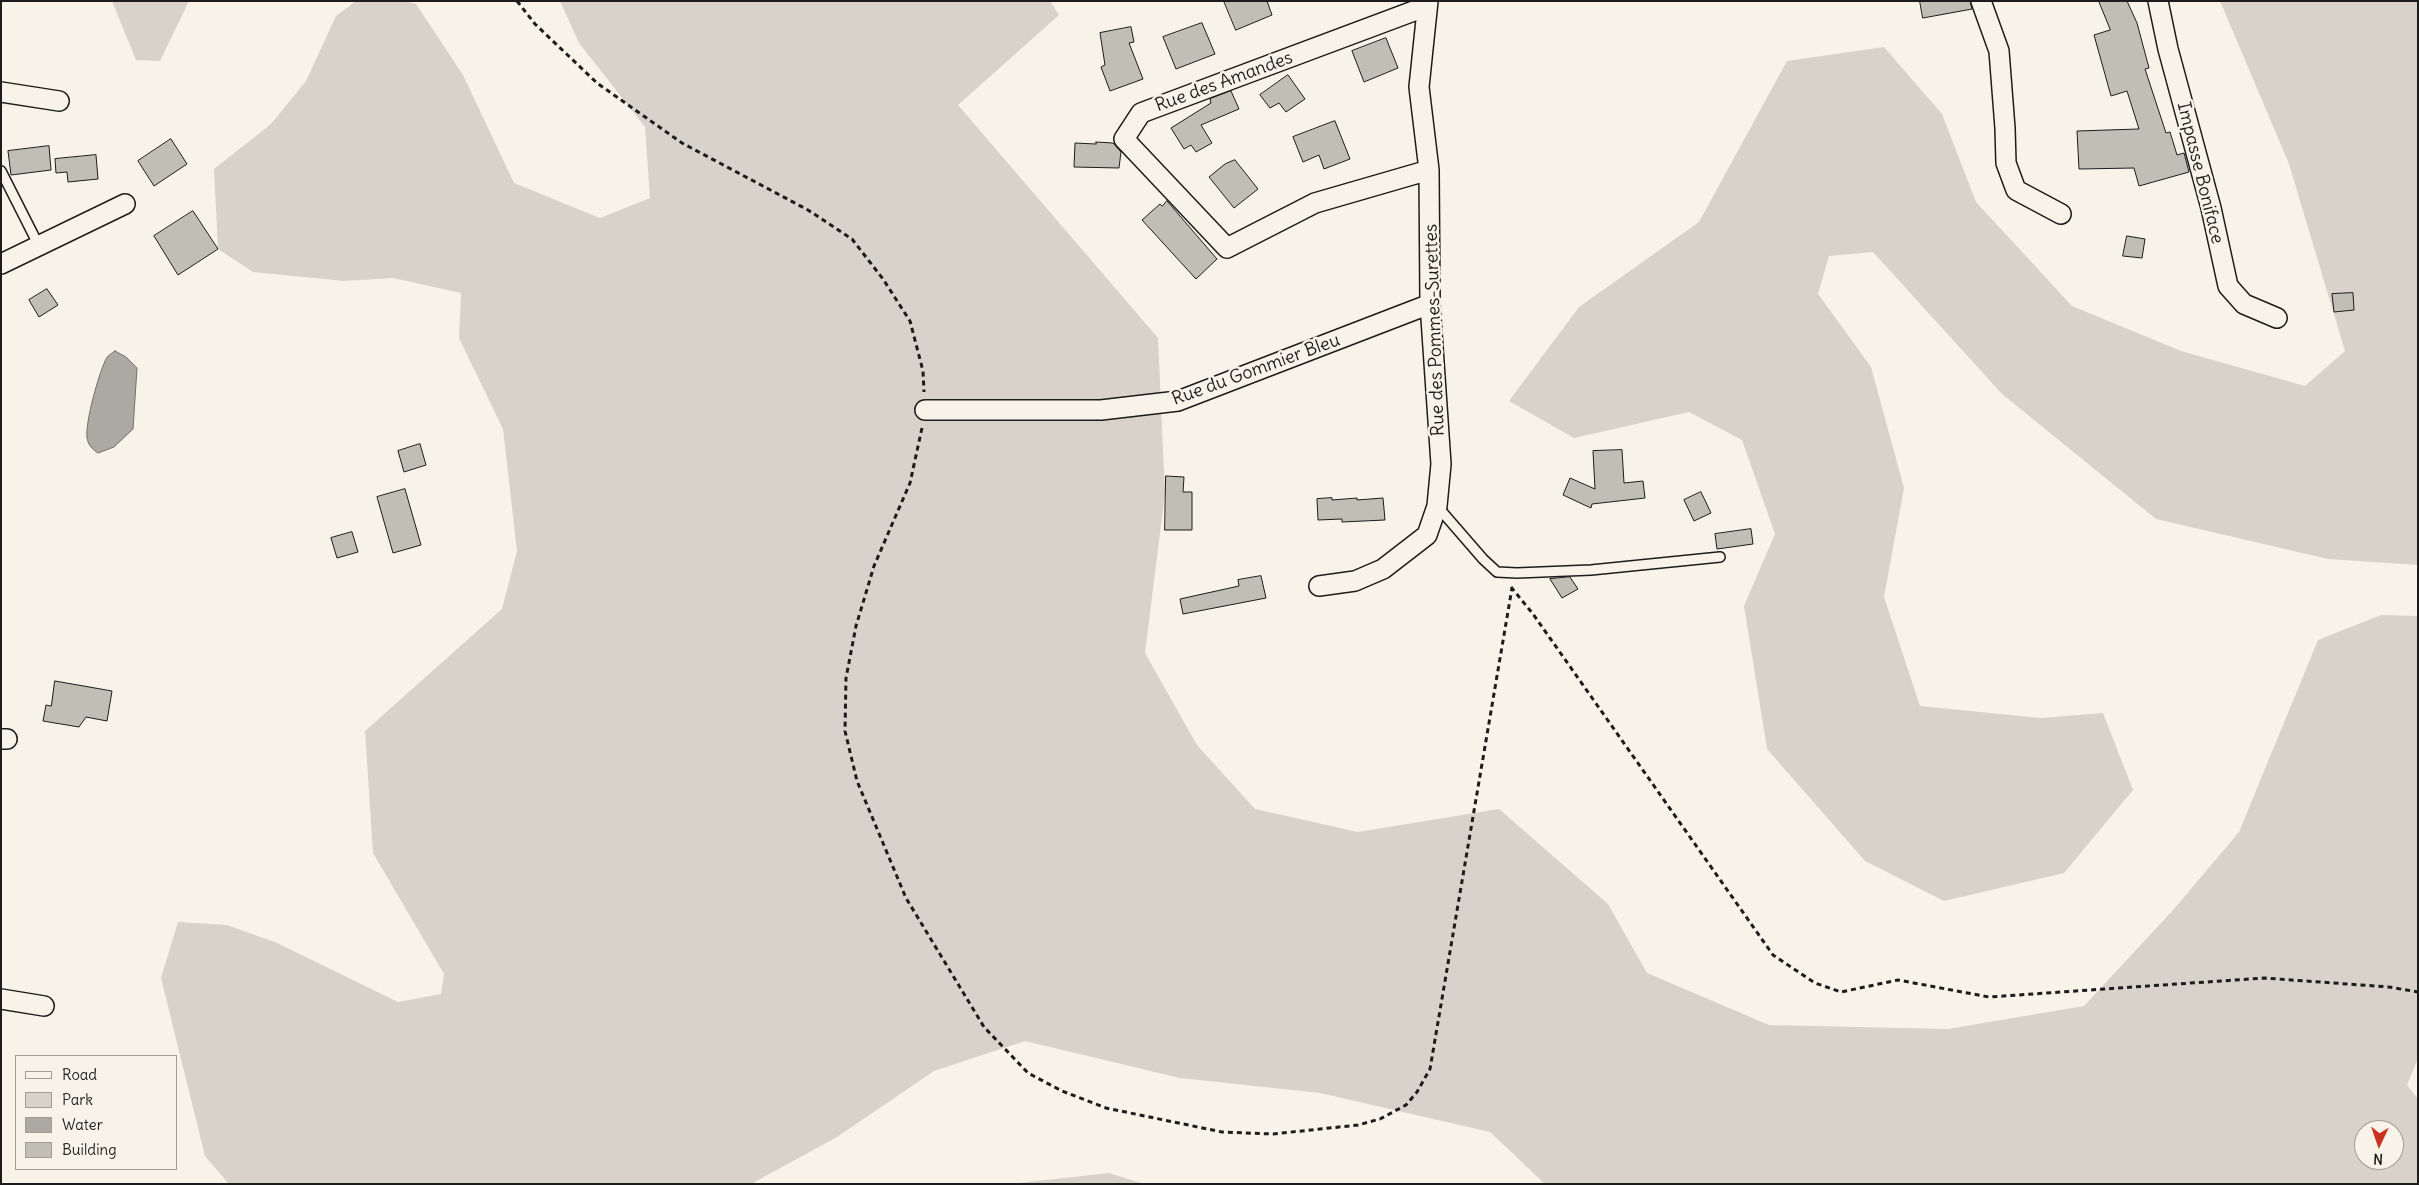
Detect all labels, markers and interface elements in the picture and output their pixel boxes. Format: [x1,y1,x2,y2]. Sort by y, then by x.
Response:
street label: Rue des Amandes [1152,47,1296,117]
street label: Impasse Boniface [2172,100,2228,246]
street label: Rue des Pommes-Surettes [1421,224,1449,436]
street label: Rue du Gommier Bleu [1169,330,1343,410]
legend [15,1055,178,1170]
text: Road [62,1065,97,1084]
text: Park [62,1090,93,1109]
text: Water [62,1115,103,1134]
north arrow [2354,1120,2404,1170]
text: Building [62,1140,117,1159]
text: N [2373,1150,2384,1168]

